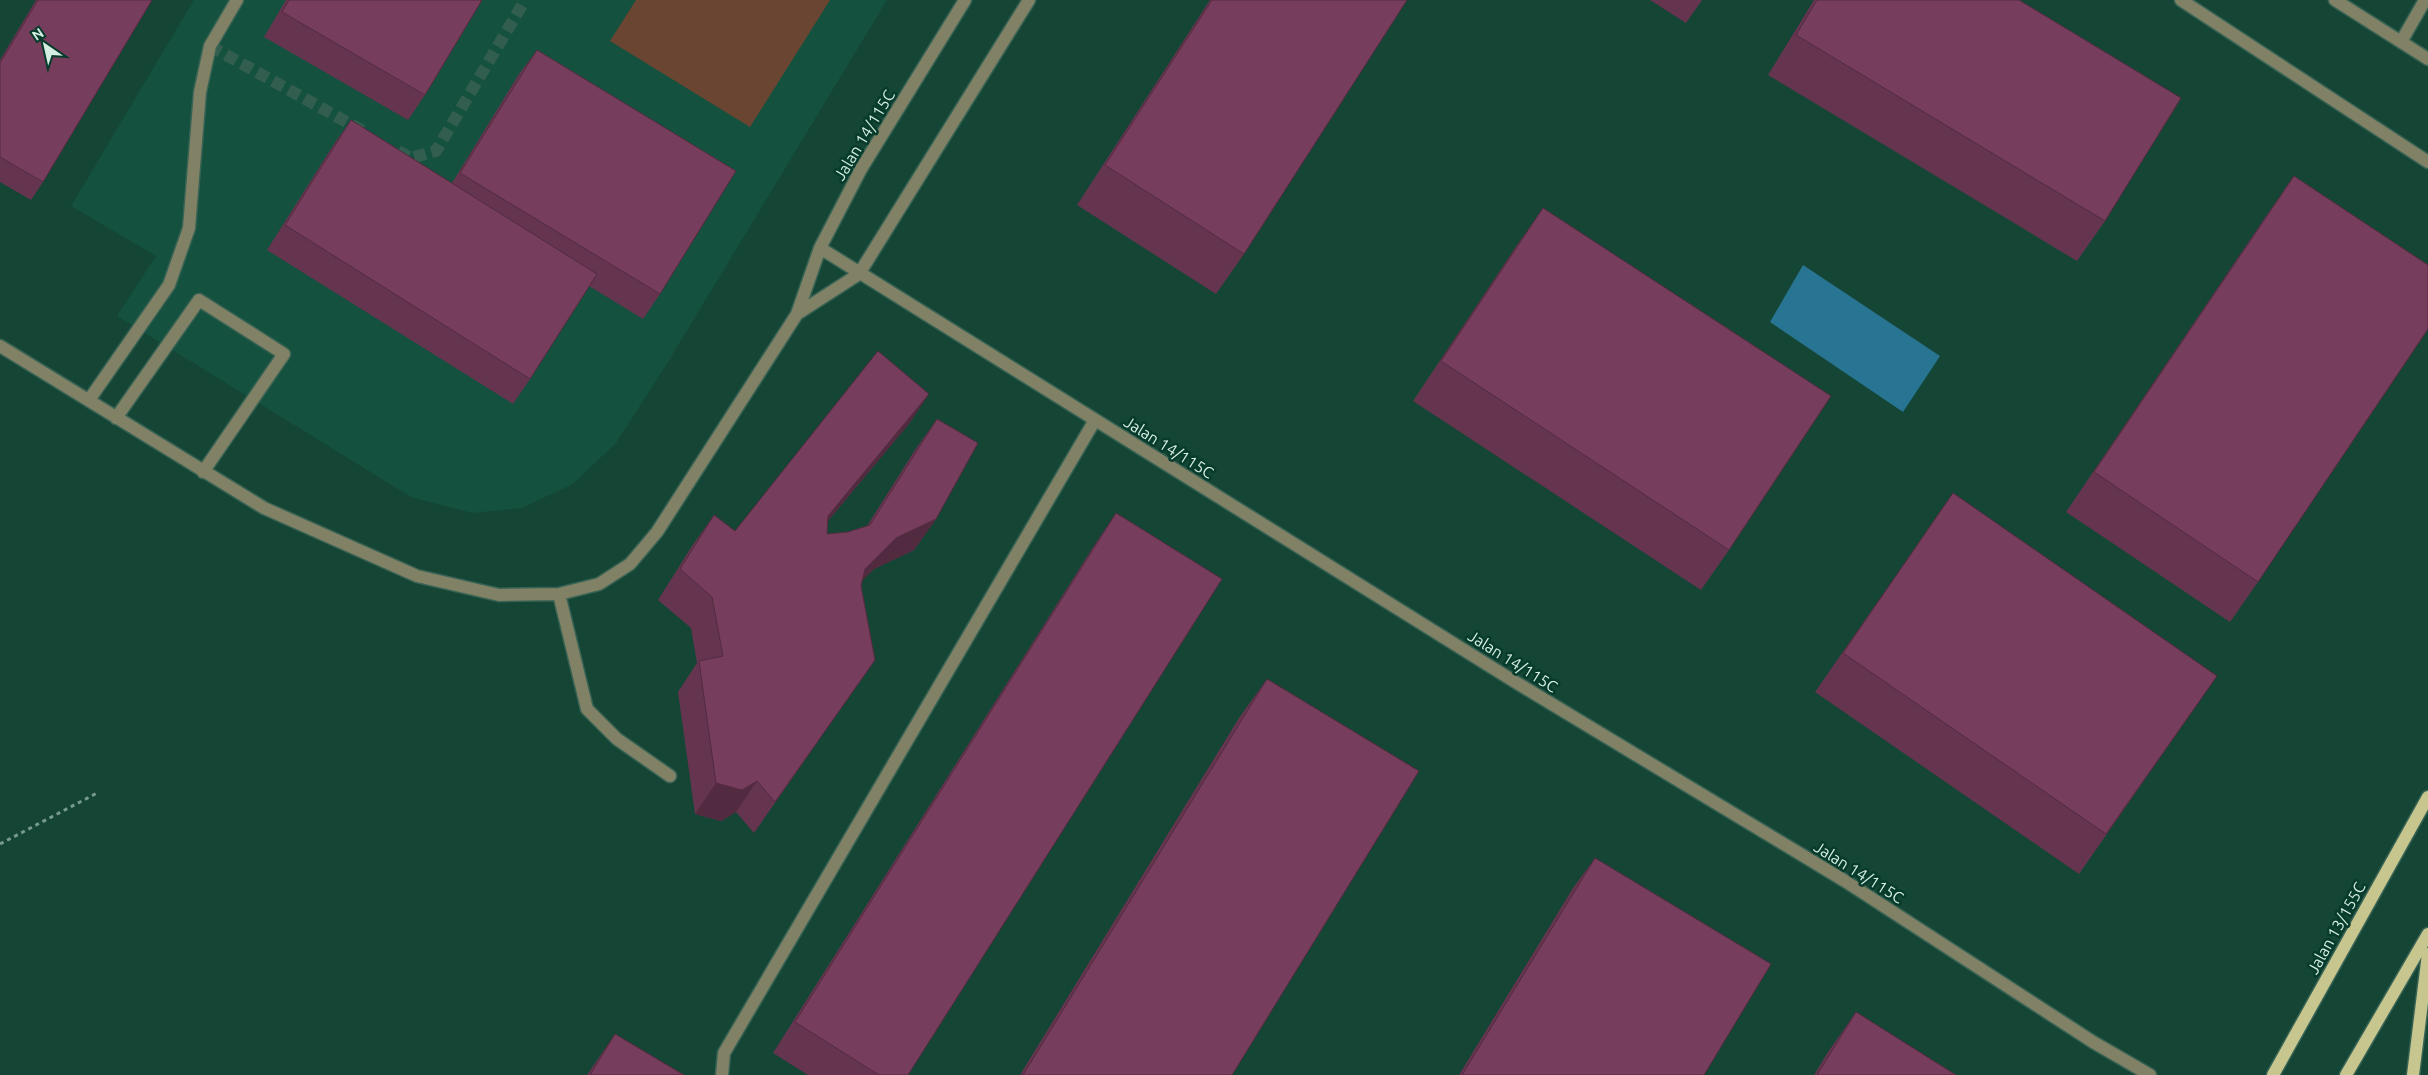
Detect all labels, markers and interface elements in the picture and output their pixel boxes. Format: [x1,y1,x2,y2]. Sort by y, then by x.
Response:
north arrow [20,20,70,70]
text: N [29,25,47,44]
street label: Jalan 14/115C [830,86,898,183]
street label: Jalan 14/115C [1121,412,1217,482]
street label: Jalan 14/115C [1465,626,1561,696]
street label: Jalan 14/115C [1811,837,1907,907]
street label: Jalan 13/155C [2303,879,2369,977]

